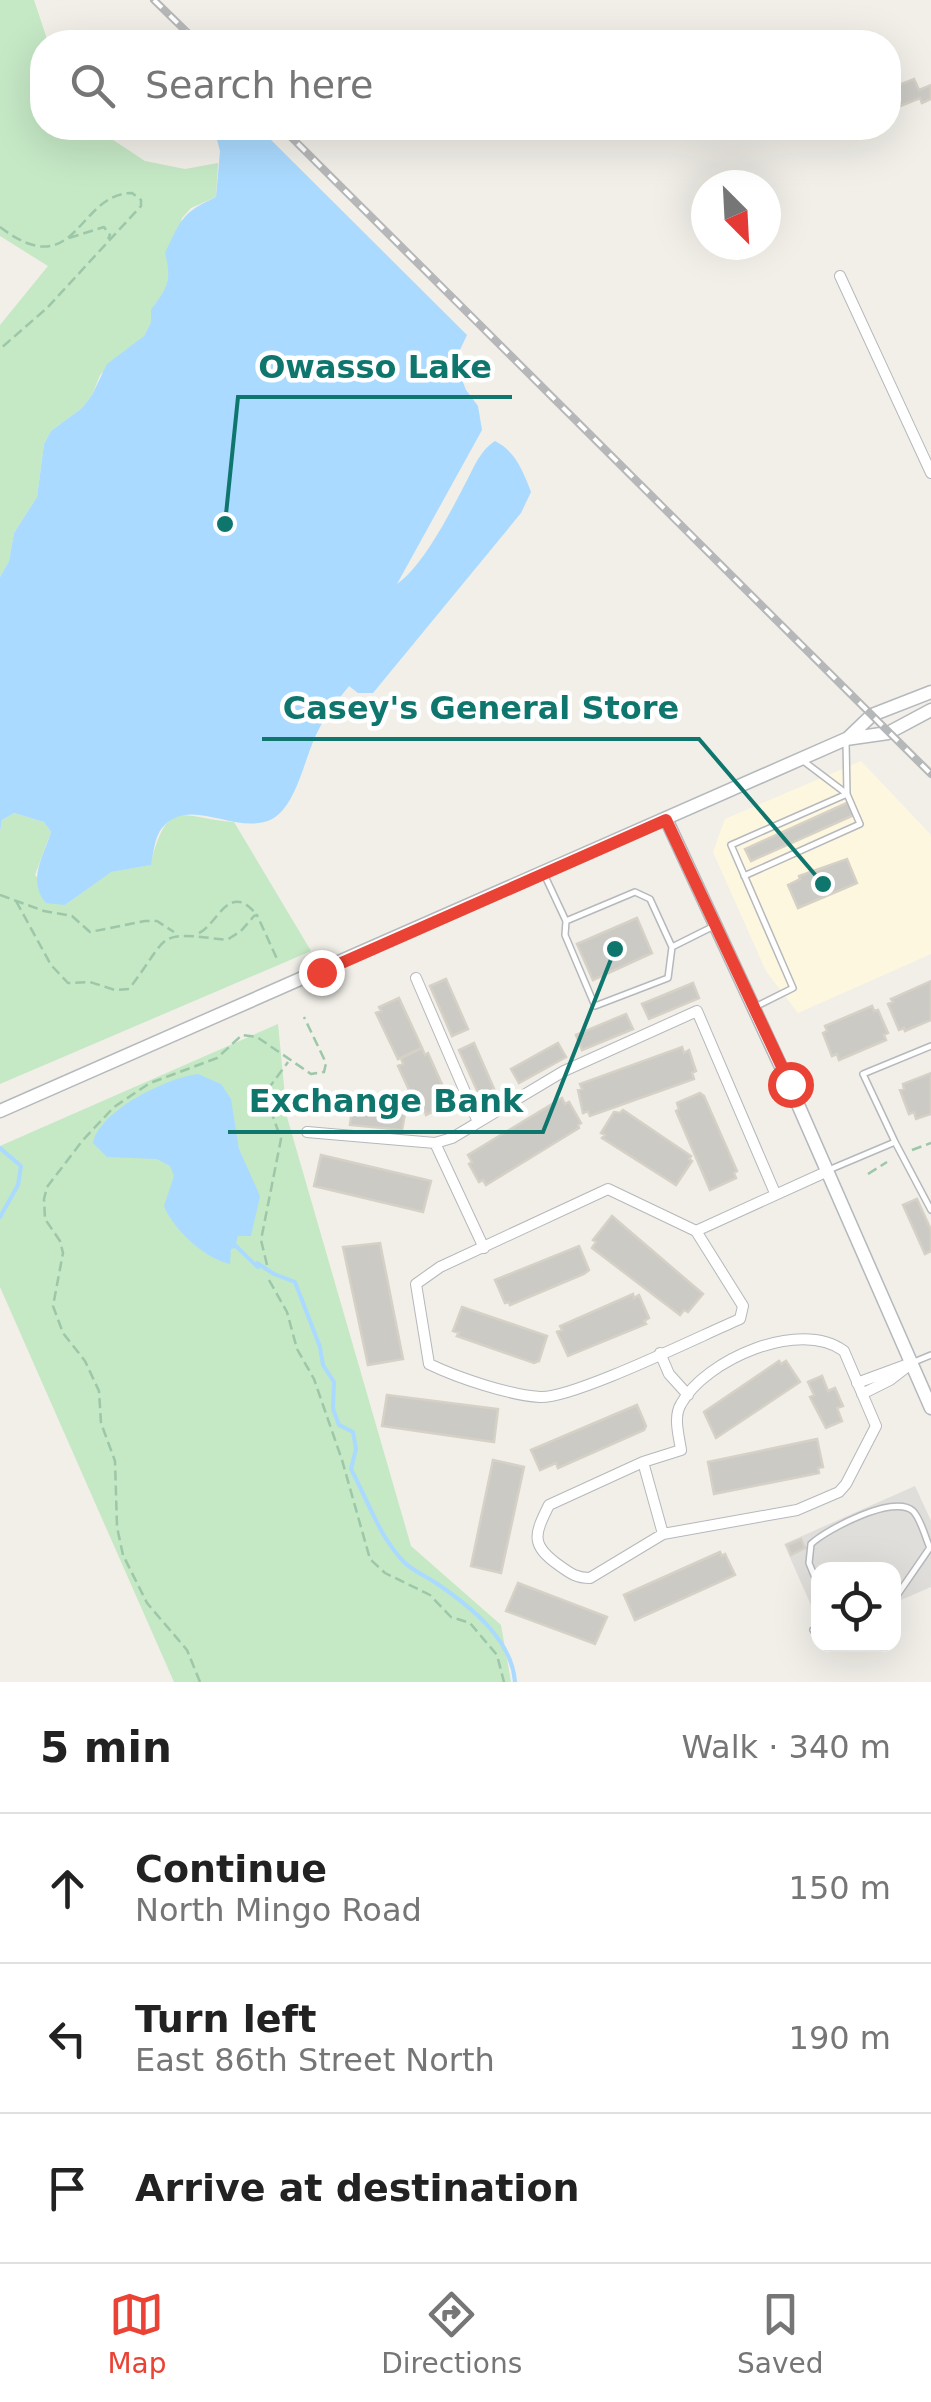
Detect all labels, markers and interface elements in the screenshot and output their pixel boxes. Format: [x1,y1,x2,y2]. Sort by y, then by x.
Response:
search box [30,30,901,140]
icon: search [65,58,120,113]
text: Search here [145,63,373,107]
north arrow [691,170,781,260]
callout: Owasso Lake [238,335,512,397]
text: Owasso Lake [258,348,492,386]
callout: Casey's General Store [262,677,699,739]
text: Casey's General Store [283,689,679,727]
route end [299,950,345,996]
route start [768,1062,814,1108]
callout: Exchange Bank [228,1070,543,1132]
text: Exchange Bank [249,1082,524,1120]
map controls [811,1562,901,1652]
button: locate [811,1562,901,1652]
text: 5 min [40,1723,172,1772]
text: Walk · 340 m [681,1728,891,1766]
text: Continue [135,1847,327,1891]
icon: ahead [40,1861,95,1916]
text: 150 m [789,1869,891,1907]
text: North Mingo Road [135,1891,422,1929]
text: Turn left [135,1997,316,2041]
icon: left [40,2011,95,2066]
text: 190 m [789,2019,891,2057]
text: East 86th Street North [135,2041,495,2079]
icon: arrive [40,2161,95,2216]
text: Arrive at destination [135,2166,580,2210]
tab: Map [107,2287,166,2380]
tab: Directions [381,2287,522,2380]
tab: Saved [737,2287,824,2380]

